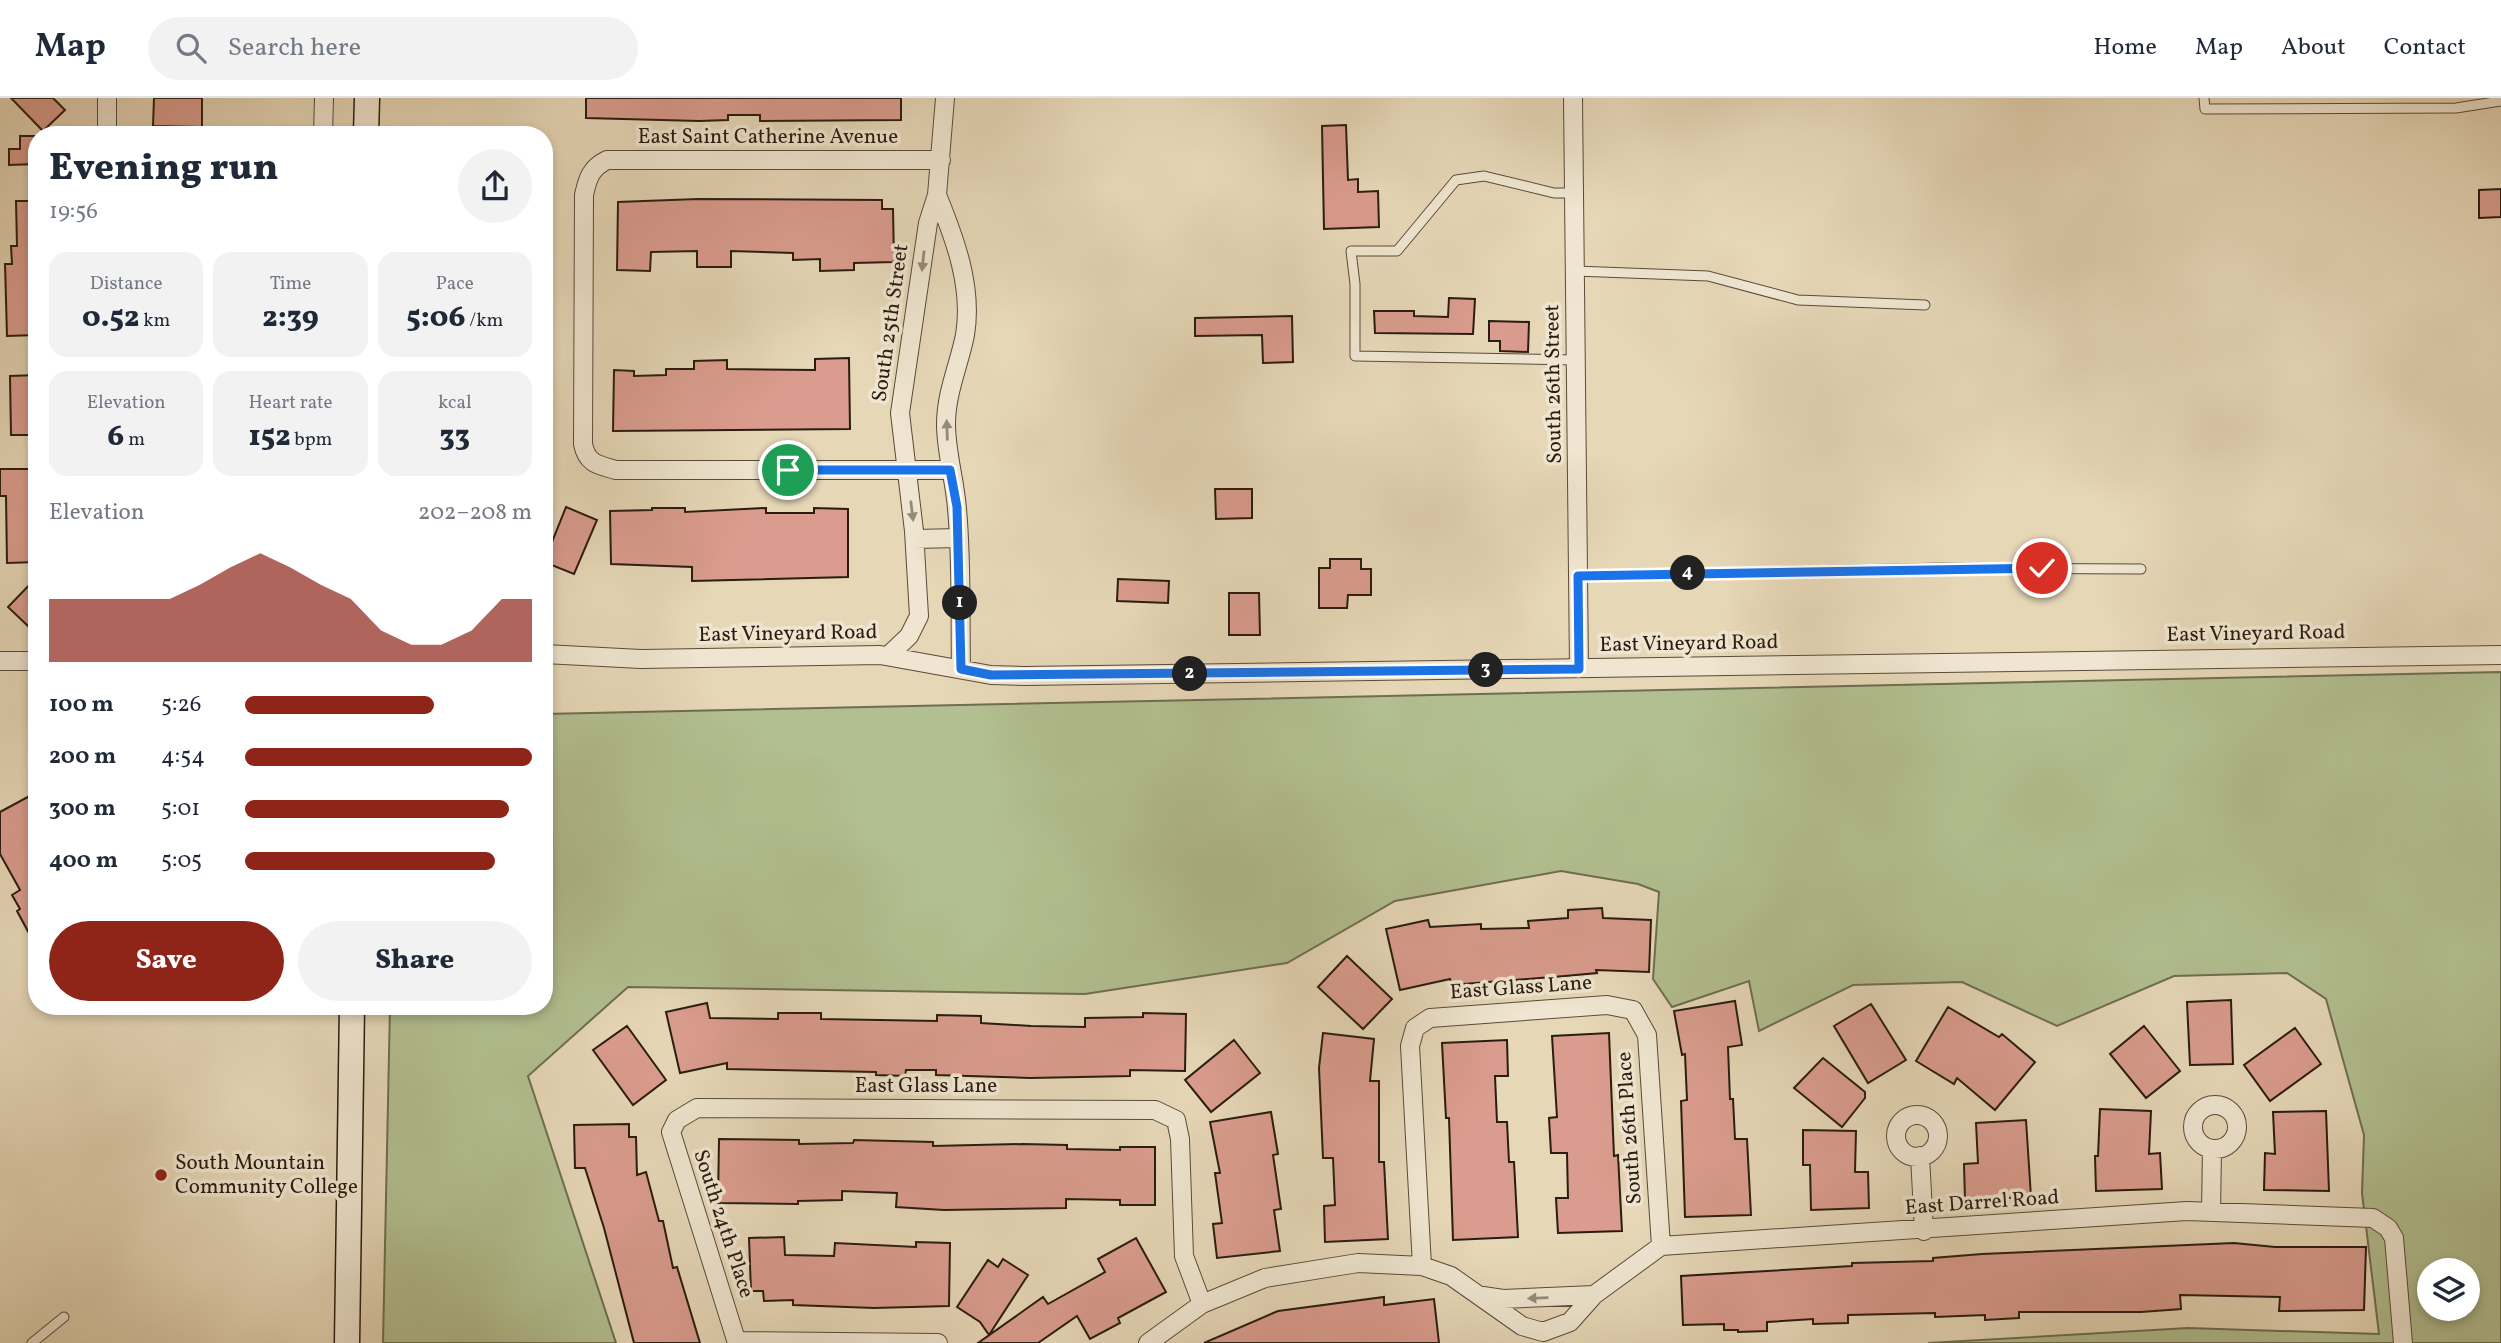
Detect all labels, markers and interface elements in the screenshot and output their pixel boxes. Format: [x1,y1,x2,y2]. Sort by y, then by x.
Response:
search box [148,17,638,80]
text: Map [35,25,106,71]
icon: search [172,29,210,67]
text: Search here [228,30,361,66]
text: Home [2093,31,2157,65]
text: Map [2195,31,2243,65]
text: About [2281,31,2346,65]
text: Contact [2384,31,2466,65]
street label: East Saint Catherine Avenue [638,123,898,152]
text: Evening run [49,143,279,196]
button: share [458,149,532,223]
text: 19:56 [49,196,98,228]
street label: South 25th Street [866,242,916,404]
one-way arrow [917,251,928,273]
text: Distance [90,271,163,297]
text: Time [270,271,311,297]
text: Pace [436,271,474,297]
text: 0.52 [82,297,139,339]
text: 2:39 [262,297,319,339]
text: 5:06 [406,297,466,339]
street label: South 26th Street [1538,304,1570,464]
text: km [139,308,170,334]
text: /km [466,308,503,334]
text: Elevation [87,390,166,416]
text: Heart rate [249,390,332,416]
text: kcal [438,390,472,416]
text: 6 [107,416,124,458]
text: 152 [249,416,291,458]
text: 33 [440,416,470,458]
one-way arrow [941,419,952,441]
text: m [124,427,145,453]
text: bpm [291,427,332,453]
pin [758,440,818,500]
icon: arrive [769,451,807,489]
text: Elevation [49,497,145,529]
text: 202–208 m [418,497,532,529]
one-way arrow [906,500,917,522]
pin [2012,538,2072,598]
icon: check [2023,549,2061,587]
pin: 4 [1670,556,1706,590]
text: 4 [1682,559,1693,585]
pin: 1 [942,586,978,620]
text: 1 [956,589,963,615]
street label: East Vineyard Road [698,618,878,650]
street label: East Vineyard Road [2166,618,2346,650]
street label: East Vineyard Road [1599,628,1779,660]
pin: 3 [1468,652,1504,688]
pin: 2 [1172,656,1208,692]
text: 3 [1481,656,1490,682]
text: 2 [1185,660,1194,686]
text: 100 m [49,689,114,721]
text: 5:26 [161,689,201,721]
text: 200 m [49,741,116,773]
text: 4:54 [161,741,205,773]
text: 300 m [49,793,116,825]
text: 5:01 [161,793,200,825]
text: 400 m [49,845,118,877]
text: 5:05 [161,845,202,877]
button: Save [49,921,284,1001]
button: Share [298,921,532,1001]
street label: East Glass Lane [1449,969,1593,1007]
street label: South 26th Place [1610,1051,1650,1205]
street label: East Glass Lane [855,1072,997,1101]
street label: South 24th Place [685,1146,761,1302]
place label: South Mountain Community College [175,1149,358,1202]
marker: South Mountain Community College [153,1167,169,1183]
street label: East Darrel Road [1904,1183,2060,1223]
map controls [2417,1258,2480,1321]
button: layers [2417,1258,2480,1321]
one-way arrow [1527,1293,1549,1304]

